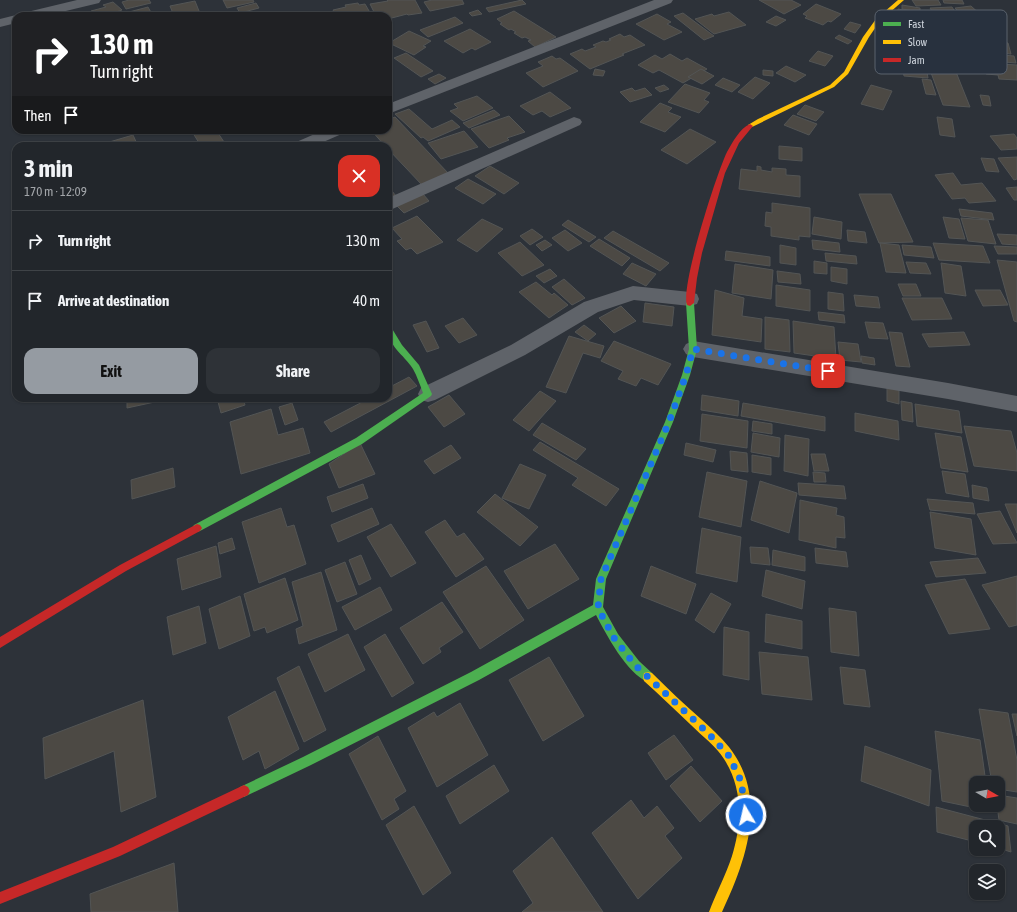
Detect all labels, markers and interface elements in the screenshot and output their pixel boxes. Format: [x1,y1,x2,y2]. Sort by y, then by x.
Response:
legend [875,10,1007,74]
text: Fast [908,18,924,30]
icon: right [24,28,76,80]
text: 130 m [90,28,153,60]
text: Slow [908,36,927,48]
text: Jam [908,54,925,66]
text: Turn right [90,61,153,82]
icon: arrive [60,104,82,126]
text: Then [24,107,52,124]
text: 3 min [24,155,73,182]
button: close [338,155,380,197]
text: 170 m · 12:09 [24,184,87,199]
icon: right [24,230,46,252]
text: Turn right [58,232,111,249]
text: 130 m [346,232,380,249]
icon: arrive [24,290,46,312]
text: Arrive at destination [58,292,169,309]
text: 40 m [353,292,380,309]
button: Exit [24,348,198,394]
button: Share [206,348,380,394]
pin [811,354,845,388]
icon: arrive [817,360,839,382]
north arrow [969,776,1005,812]
map controls [969,776,1005,900]
position arrow [725,794,767,836]
button: search [969,820,1005,856]
button: layers [969,864,1005,900]

